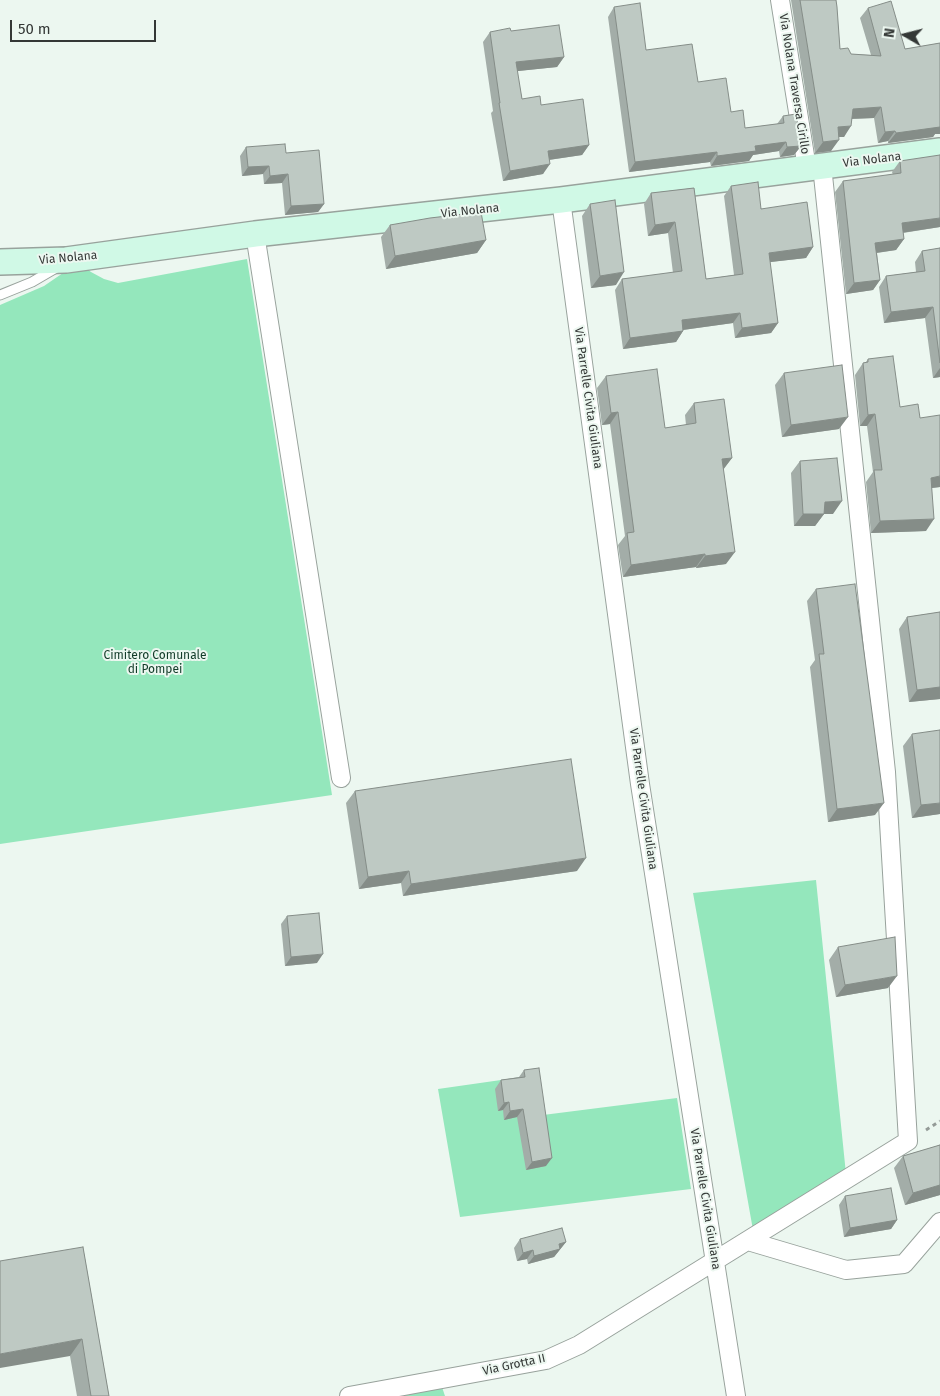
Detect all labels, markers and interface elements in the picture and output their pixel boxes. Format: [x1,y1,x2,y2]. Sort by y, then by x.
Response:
scale bar [12,10,159,42]
north arrow [880,10,930,60]
street label: Via Nolana Traversa Cirillo [776,13,812,155]
text: 50 m [18,20,51,38]
text: N [881,27,899,39]
street label: Via Nolana [842,149,902,171]
street label: Via Nolana [440,201,500,221]
street label: Via Nolana [38,248,98,268]
street label: Via Parrelle Civita Giuliana [571,326,605,470]
park label: Cimitero Comunale di Pompei [103,649,207,677]
street label: Via Parrelle Civita Giuliana [626,727,660,871]
street label: Via Parrelle Civita Giuliana [687,1127,723,1271]
street label: Via Grotta II [481,1351,547,1379]

